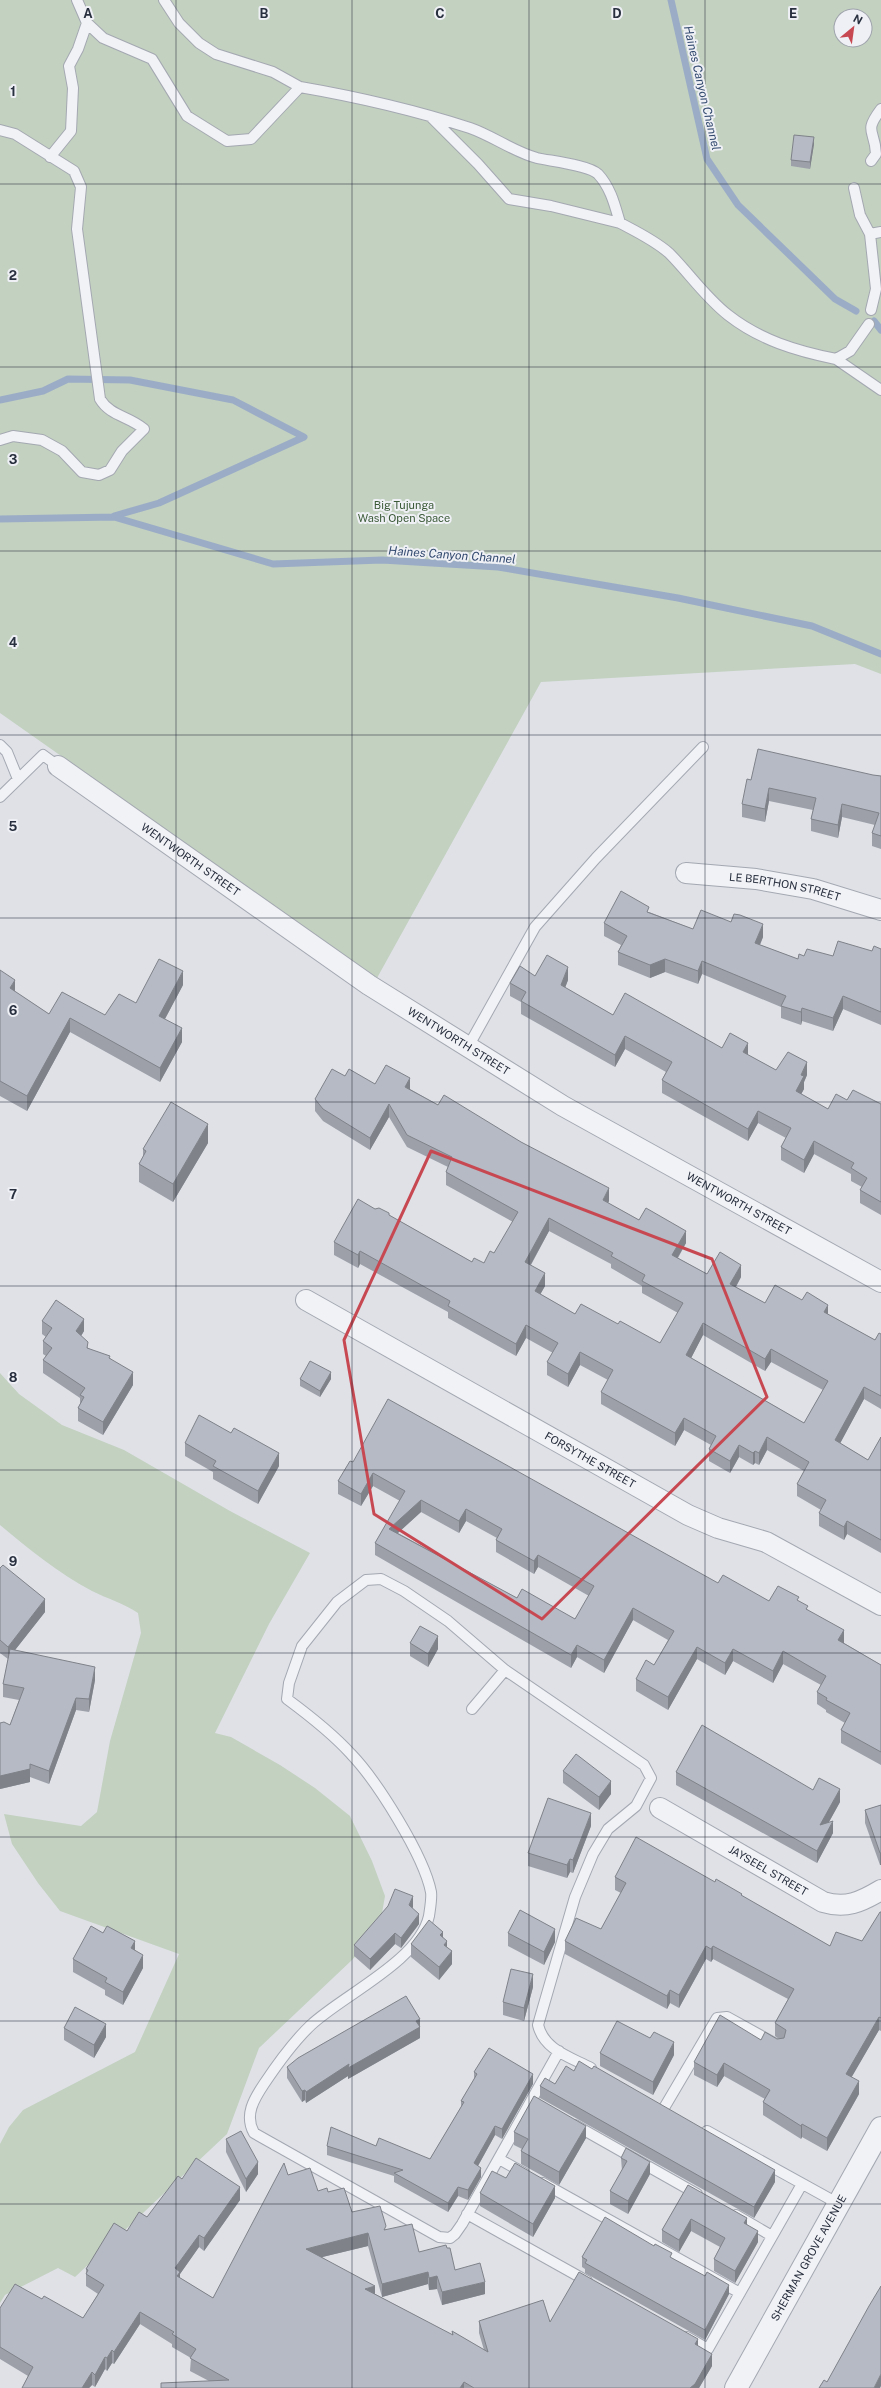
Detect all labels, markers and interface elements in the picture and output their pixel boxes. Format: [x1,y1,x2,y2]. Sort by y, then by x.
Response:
text: A [83,6,93,21]
text: B [260,6,269,21]
text: C [435,6,445,21]
text: D [612,6,622,21]
text: E [789,6,797,21]
north arrow [833,8,873,48]
text: N [851,12,865,27]
water label: Haines Canyon Channel [681,24,723,152]
text: 1 [10,84,16,99]
text: 2 [9,268,17,283]
text: 3 [9,452,18,467]
park label: Big Tujunga Wash Open Space [358,499,450,524]
water label: Haines Canyon Channel [388,544,516,566]
text: 4 [9,635,18,650]
text: 5 [9,819,18,834]
street label: WENTWORTH STREET [139,820,242,898]
street label: LE BERTHON STREET [729,871,842,903]
text: 6 [9,1003,18,1018]
street label: WENTWORTH STREET [406,1005,512,1077]
street label: WENTWORTH STREET [684,1170,794,1237]
text: 7 [9,1187,17,1202]
text: 8 [9,1370,18,1385]
street label: FORSYTHE STREET [543,1430,638,1490]
text: 9 [9,1554,17,1569]
street label: JAYSEEL STREET [727,1843,810,1898]
street label: SHERMAN GROVE AVENUE [769,2193,849,2323]

